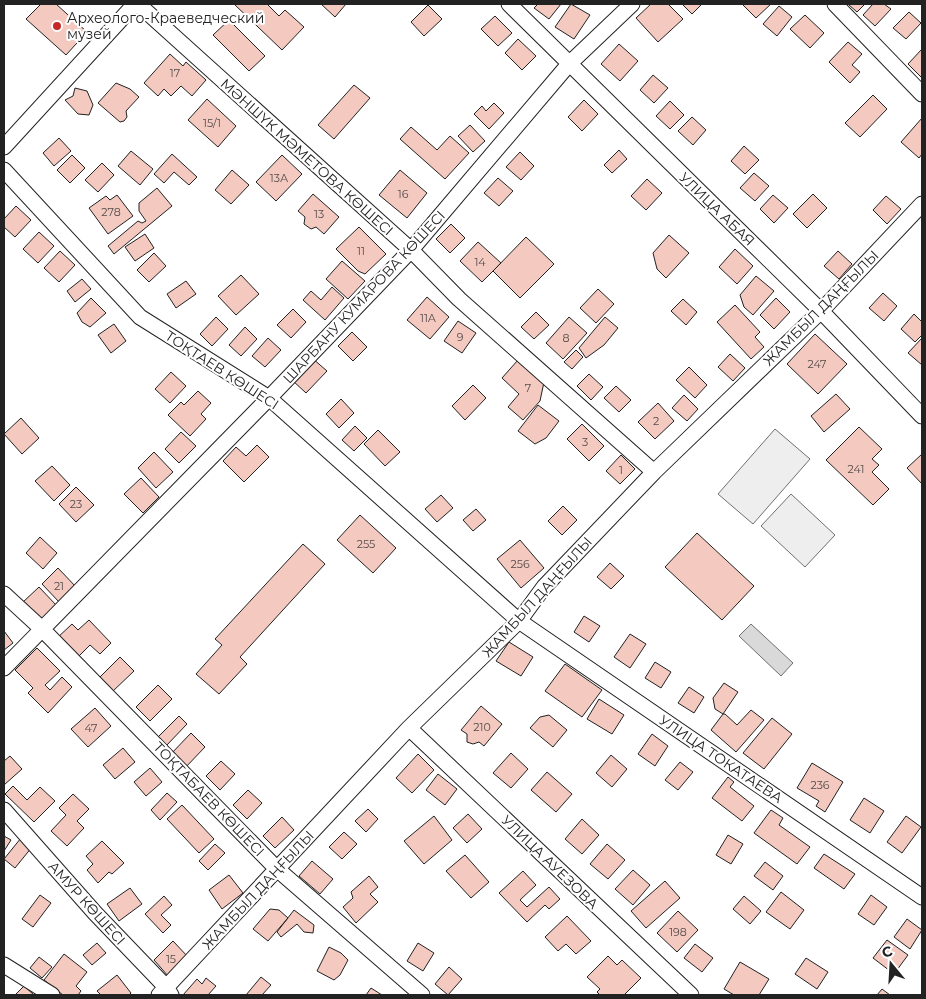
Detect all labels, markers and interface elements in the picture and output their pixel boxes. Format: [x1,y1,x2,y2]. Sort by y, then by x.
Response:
place label: Археолого-Краеведческий музей [67,9,264,43]
marker: Археолого-Краеведческий музей [51,20,63,32]
house number: 17 [170,66,180,80]
street label: МӘНШҮК МӘМЕТОВА КӨШЕСІ [217,75,397,239]
house number: 15/1 [203,116,221,130]
street label: УЛИЦА АБАЯ [675,168,759,250]
house number: 13А [270,171,289,185]
house number: 16 [398,187,409,201]
house number: 278 [101,205,121,219]
street label: ШАРБАНУ КУМАРОВА КӨШЕСІ [279,207,449,387]
house number: 13 [314,207,324,221]
house number: 11 [357,244,365,258]
street label: ЖАМБЫЛ ДАҢҒЫЛЫ [759,246,883,370]
house number: 14 [474,255,486,269]
house number: 11А [420,311,437,325]
street label: ТОҚТАЕВ КӨШЕСІ [162,327,282,413]
house number: 9 [457,330,464,344]
house number: 8 [562,331,570,345]
house number: 247 [807,357,827,371]
house number: 7 [525,381,531,395]
house number: 2 [653,414,659,428]
house number: 3 [582,435,588,449]
house number: 241 [848,462,864,476]
house number: 1 [619,463,623,477]
house number: 23 [70,497,82,511]
street label: ЖАМБЫЛ ДАҢҒЫЛЫ [478,533,596,661]
house number: 255 [357,537,375,551]
house number: 256 [510,557,530,571]
house number: 21 [54,579,64,593]
street label: УЛИЦА ТОКАТАЕВА [656,711,787,807]
house number: 210 [473,720,491,734]
house number: 47 [84,721,98,735]
street label: ТОҚТАБАЕВ КӨШЕСІ [150,738,268,860]
house number: 236 [810,778,830,792]
street label: УЛИЦА АУЕЗОВА [498,811,603,913]
street label: ЖАМБЫЛ ДАҢҒЫЛЫ [198,827,318,953]
street label: АМУР КӨШЕСІ [45,857,129,949]
house number: 198 [669,925,687,939]
north arrow [866,939,916,989]
text: С [879,942,895,962]
house number: 15 [166,952,176,966]

